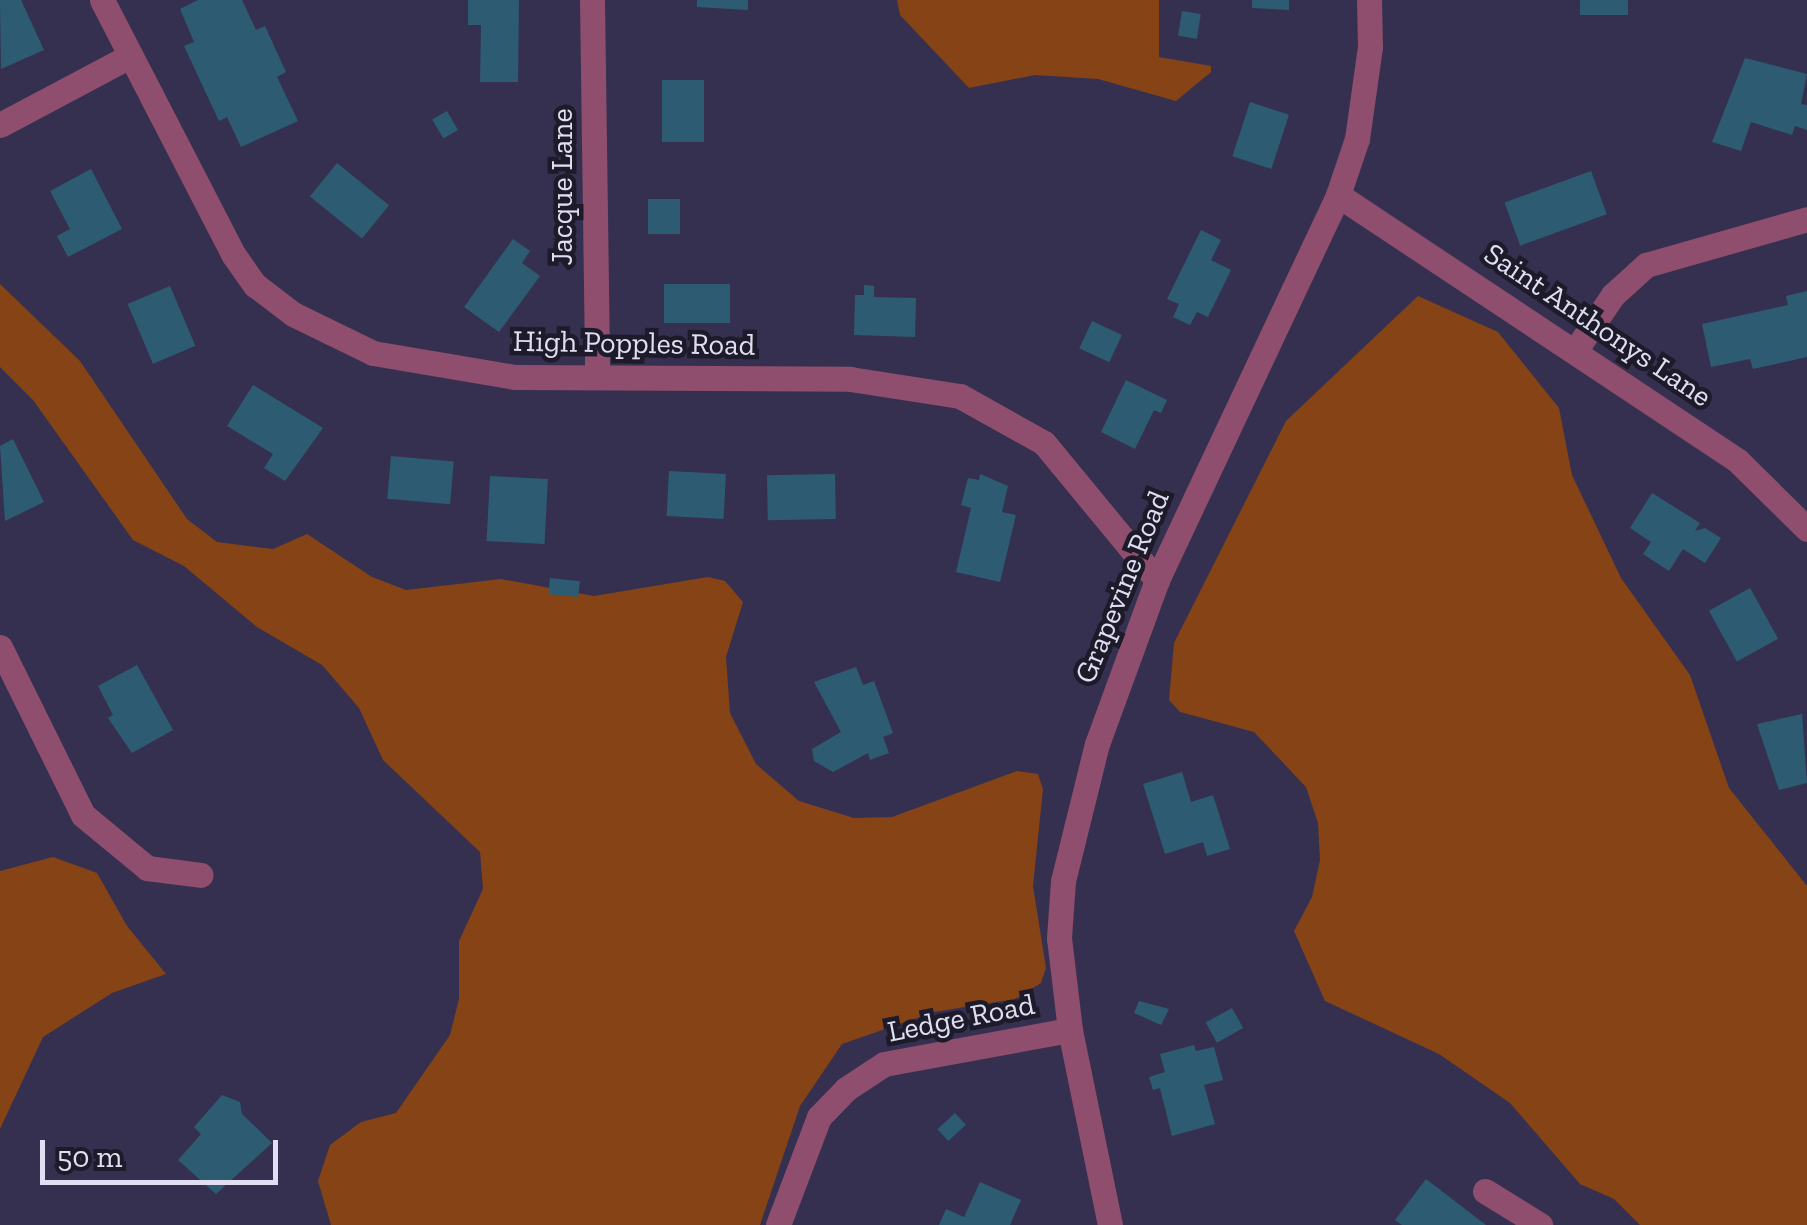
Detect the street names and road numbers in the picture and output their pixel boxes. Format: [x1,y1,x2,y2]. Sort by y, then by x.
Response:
street label: Jacque Lane [544,108,580,266]
street label: Saint Anthonys Lane [1477,235,1719,415]
street label: High Popples Road [512,323,756,363]
street label: Grapevine Road [1067,486,1177,688]
street label: Ledge Road [885,986,1037,1050]

